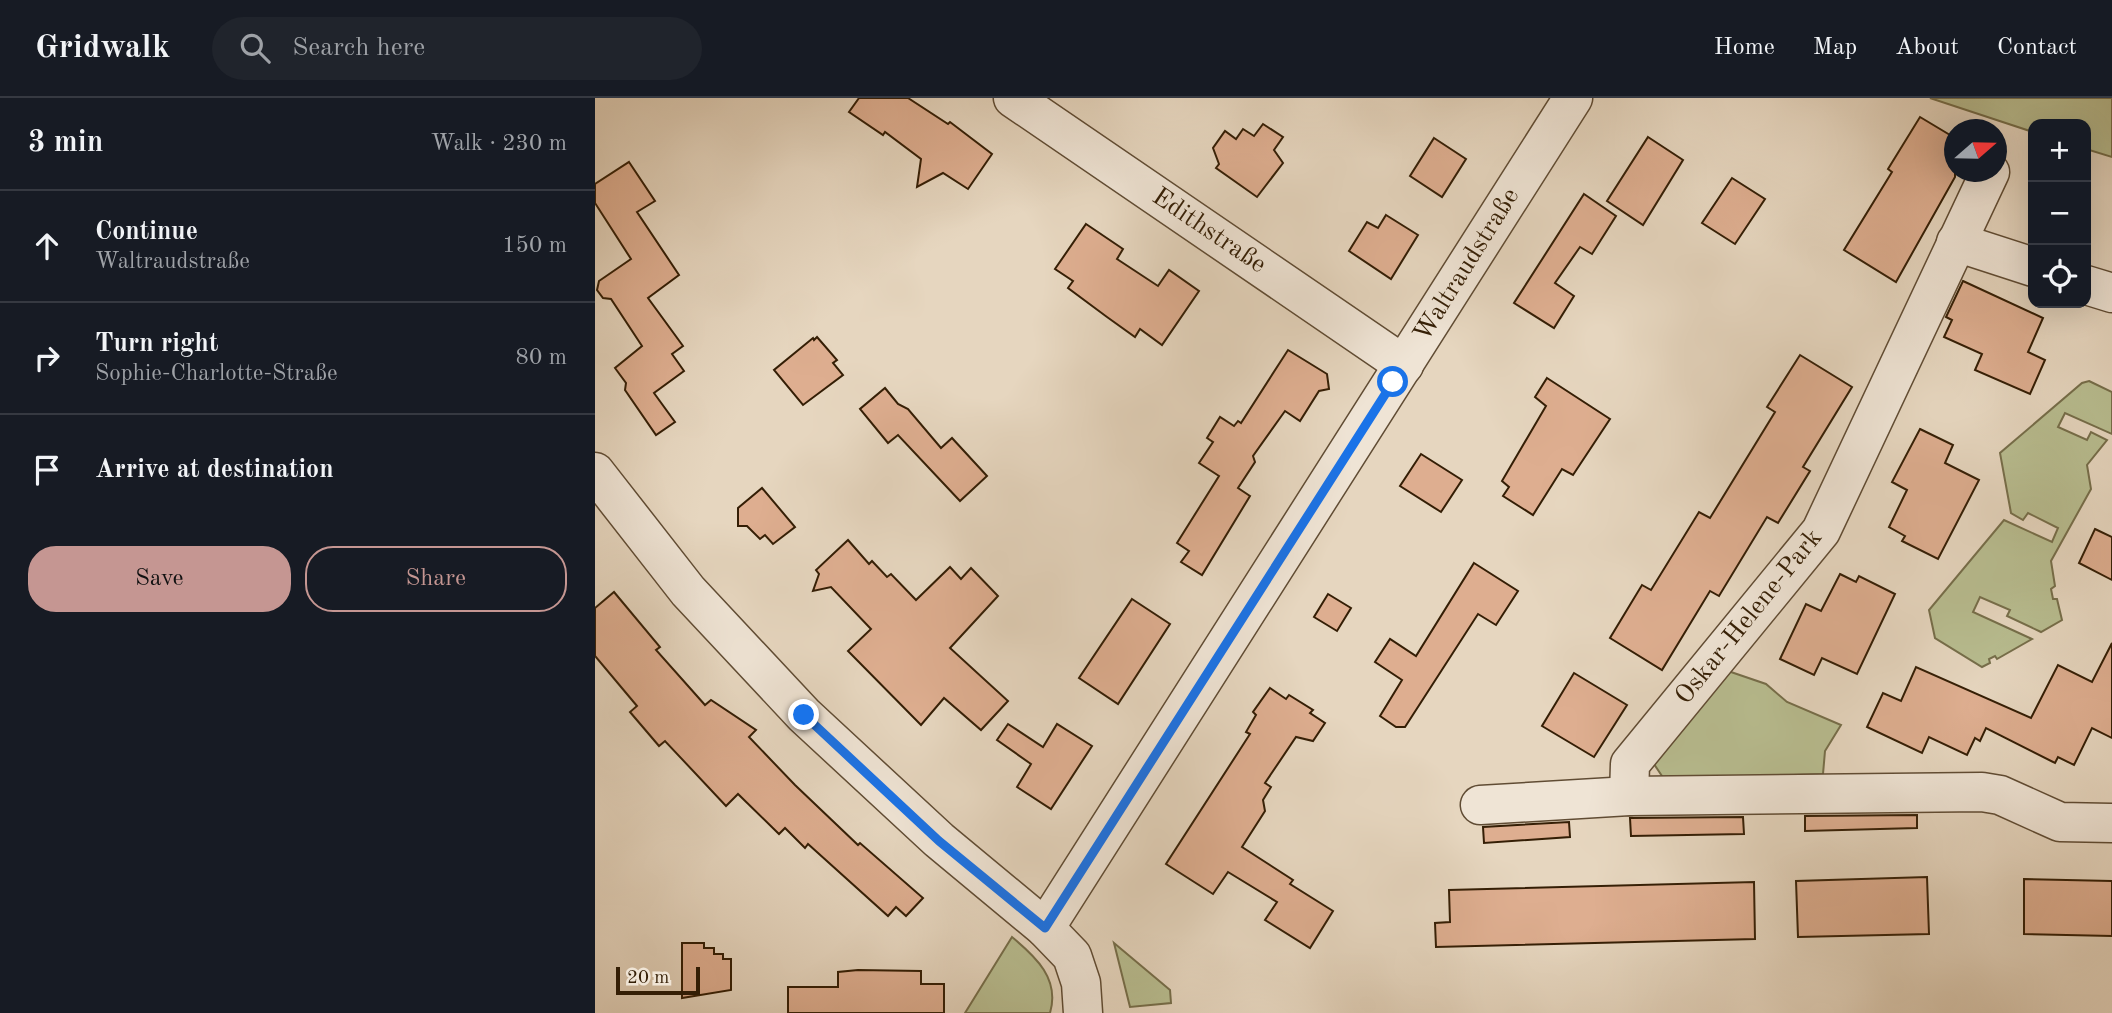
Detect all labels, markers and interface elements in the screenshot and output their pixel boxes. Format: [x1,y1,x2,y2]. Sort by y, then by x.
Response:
search box [212,17,702,80]
icon: search [236,29,274,67]
text: Gridwalk [35,32,170,65]
text: Search here [292,35,425,61]
text: Home [1714,36,1775,60]
text: Map [1813,36,1857,60]
text: About [1895,36,1959,60]
text: Contact [1997,36,2077,60]
north arrow [1944,119,2007,182]
map controls [2028,119,2091,308]
button: + [2028,119,2091,182]
text: 3 min [28,128,103,158]
text: Walk · 230 m [431,132,567,155]
button: − [2028,182,2091,245]
street label: Edithstraße [1147,184,1271,278]
street label: Waltraudstraße [1410,184,1524,346]
text: Continue [95,219,198,245]
icon: ahead [28,227,66,265]
text: 150 m [502,234,567,257]
button: locate [2028,245,2091,308]
text: Waltraudstraße [95,250,250,273]
text: Turn right [95,331,218,357]
icon: right [28,339,66,377]
text: 80 m [516,346,567,369]
text: Sophie-Charlotte-Straße [95,362,338,385]
route start [1377,366,1408,397]
icon: arrive [28,451,66,489]
text: Arrive at destination [95,457,334,483]
street label: Oskar-Helene-Park [1671,525,1827,709]
button: Save [28,546,291,612]
button: Share [305,546,567,612]
route end [788,699,819,730]
scale bar [616,964,700,996]
text: 20 m [627,969,669,988]

